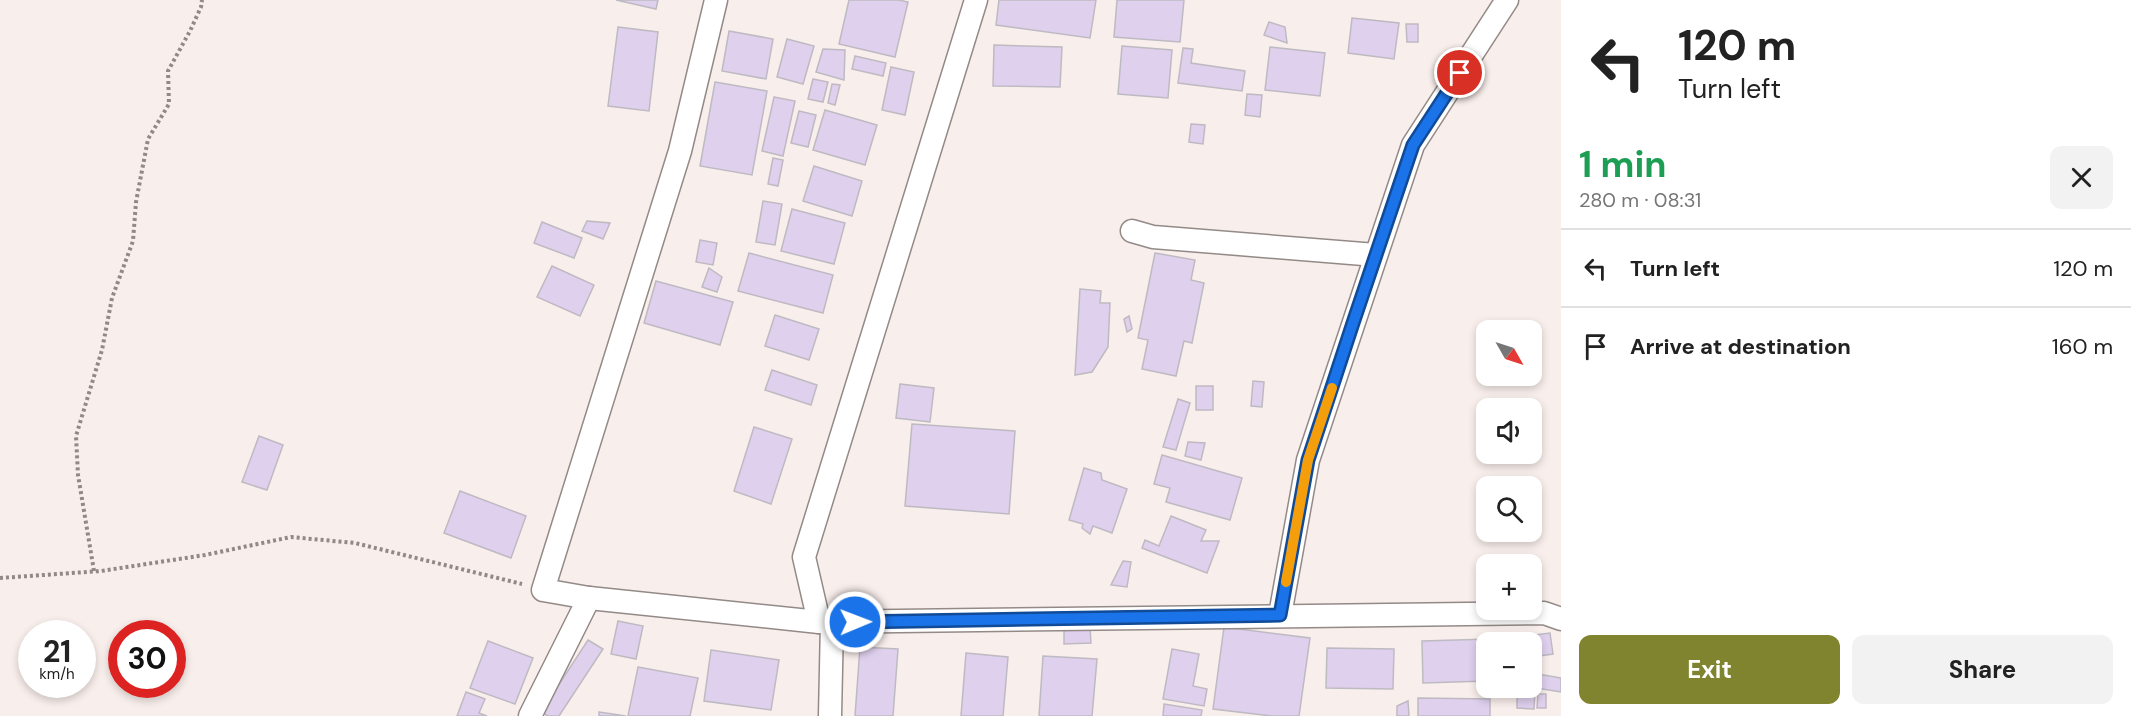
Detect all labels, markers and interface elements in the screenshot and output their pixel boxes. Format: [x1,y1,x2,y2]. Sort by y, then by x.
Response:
text: 120 m [1678,18,1796,73]
icon: left [1579,24,1657,102]
pin [1434,47,1485,98]
icon: arrive [1443,56,1476,89]
text: Turn left [1678,71,1781,106]
text: 1 min [1579,141,1667,188]
button: close [2050,146,2113,209]
text: 280 m · 08:31 [1579,187,1701,213]
icon: left [1579,252,1612,285]
text: Turn left [1630,254,1720,283]
text: 120 m [2053,254,2113,283]
north arrow [1476,320,1542,386]
map controls [1476,320,1542,698]
icon: arrive [1579,330,1612,363]
text: Arrive at destination [1630,332,1851,361]
text: 160 m [2052,332,2113,361]
button: sound [1476,398,1542,464]
button: search [1476,476,1542,542]
button: + [1476,554,1542,620]
position arrow [823,590,887,654]
speed limit sign: 30 [108,620,186,698]
text: 21 [43,632,71,671]
button: − [1476,632,1542,698]
button: Exit [1579,635,1840,704]
button: Share [1852,635,2113,704]
text: km/h [39,664,75,684]

